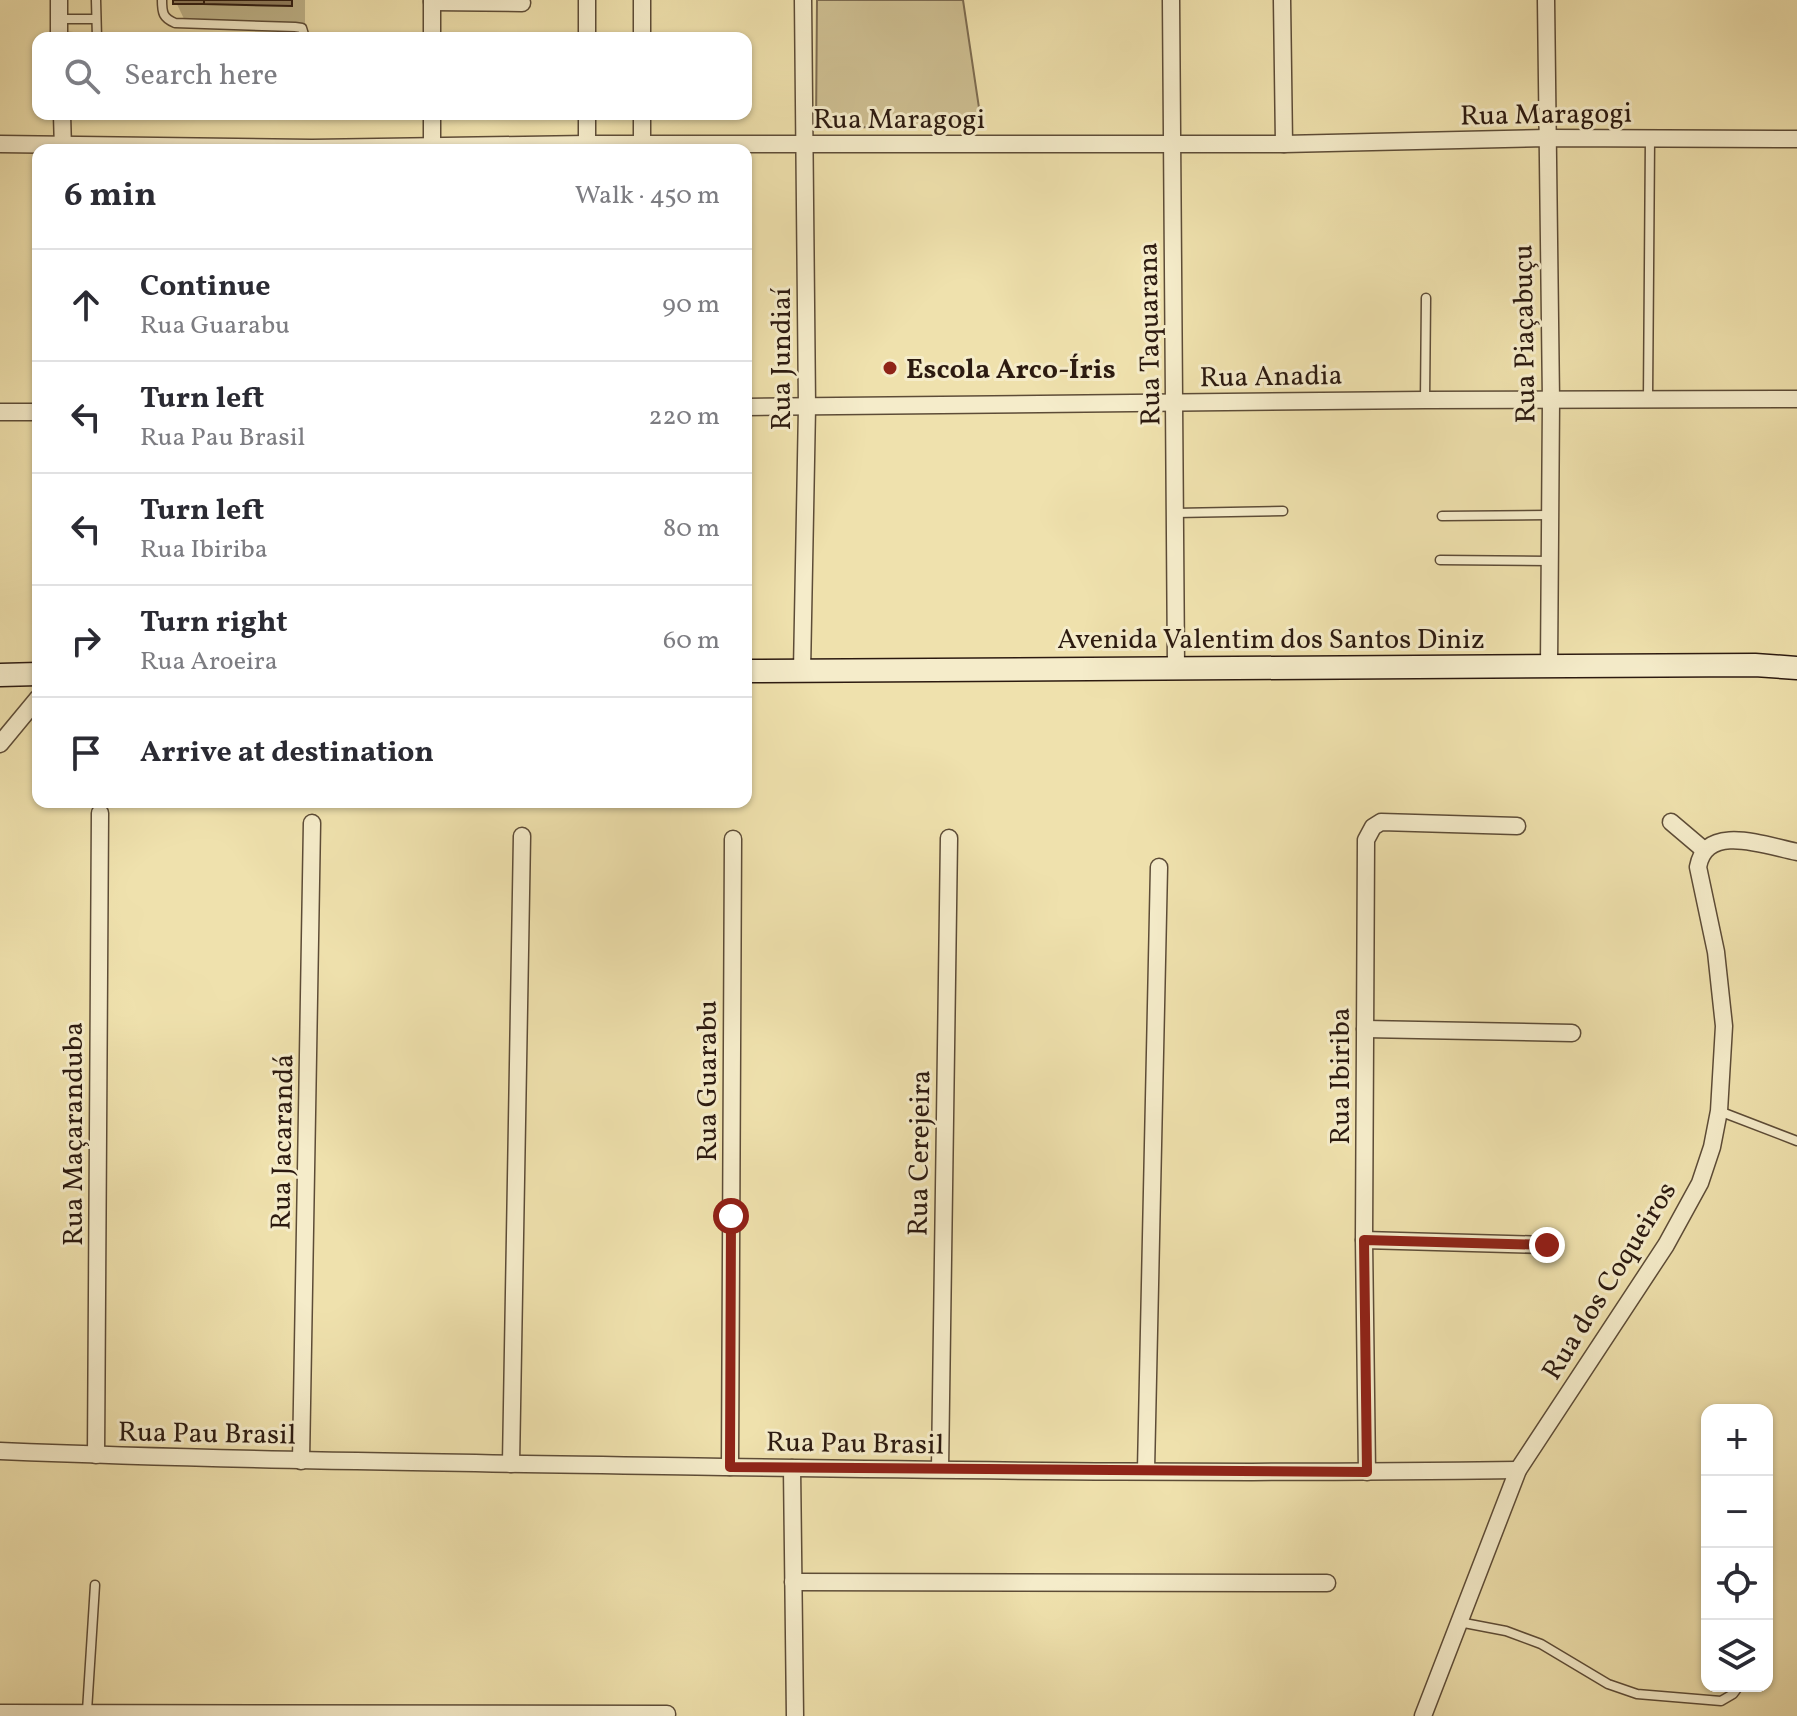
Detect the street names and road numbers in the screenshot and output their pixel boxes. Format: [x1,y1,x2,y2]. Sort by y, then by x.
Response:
street label: Rua Maragogi [1460,95,1632,136]
street label: Rua Maragogi [813,101,985,140]
street label: Rua Taquarana [1129,242,1172,426]
street label: Rua Piaçabuçu [1504,244,1547,424]
street label: Rua Jundiaí [763,287,802,430]
street label: Rua Anadia [1199,357,1343,398]
street label: Avenida Valentim dos Santos Diniz [1057,621,1485,660]
street label: Rua Guarabu [689,1000,728,1162]
street label: Rua Ibiriba [1322,1007,1361,1145]
street label: Rua Maçaranduba [55,1022,94,1246]
street label: Rua Jacarandá [262,1054,305,1230]
street label: Rua Cerejeira [900,1070,941,1237]
street label: Rua dos Coqueiros [1533,1175,1687,1388]
street label: Rua Pau Brasil [118,1413,296,1456]
street label: Rua Pau Brasil [766,1423,944,1466]

